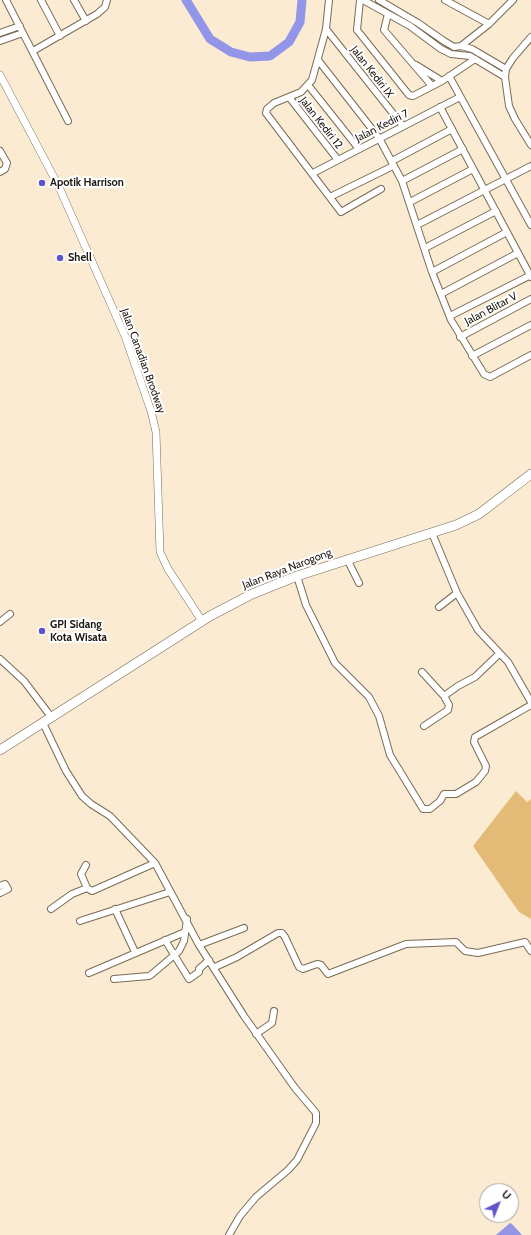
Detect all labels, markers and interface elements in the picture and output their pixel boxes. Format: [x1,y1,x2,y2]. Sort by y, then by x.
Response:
street label: Jalan Kediri IX [348,44,396,100]
street label: Jalan Kediri 12 [297,94,345,152]
street label: Jalan Kediri 7 [353,107,411,145]
place label: Apotik Harrison [50,176,124,190]
marker: Apotik Harrison [37,178,47,188]
place label: Shell [68,251,92,265]
marker: Shell [55,253,65,263]
street label: Jalan Blitar V [462,290,520,328]
street label: Jalan Canadian Brodway [118,307,168,415]
street label: Jalan Raya Narogong [240,546,334,592]
place label: GPI Sidang Kota Wisata [50,618,107,644]
marker: GPI Sidang Kota Wisata [37,626,47,636]
north arrow [479,1183,519,1223]
text: U [499,1187,514,1203]

